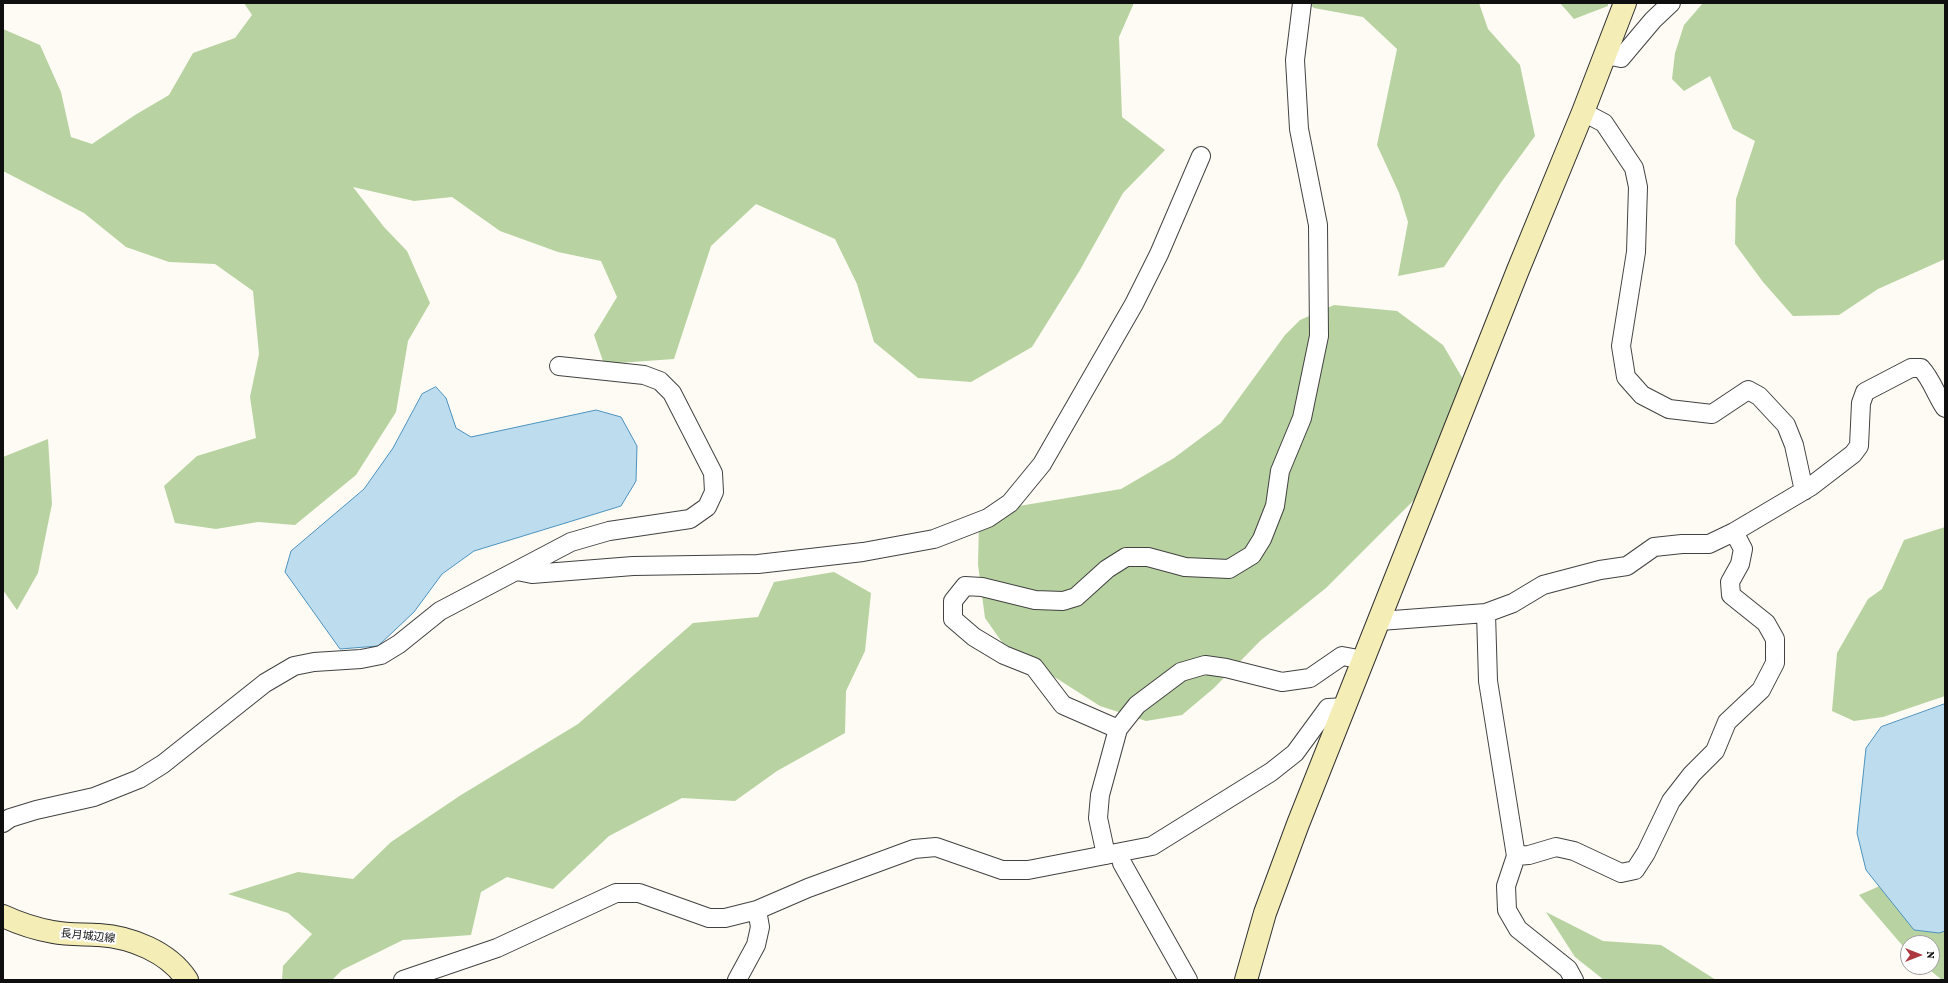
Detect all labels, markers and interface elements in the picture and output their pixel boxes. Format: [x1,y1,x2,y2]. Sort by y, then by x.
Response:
street label: 長月城辺線 [60,927,116,945]
north arrow [1900,935,1940,975]
text: N [1925,951,1937,959]

